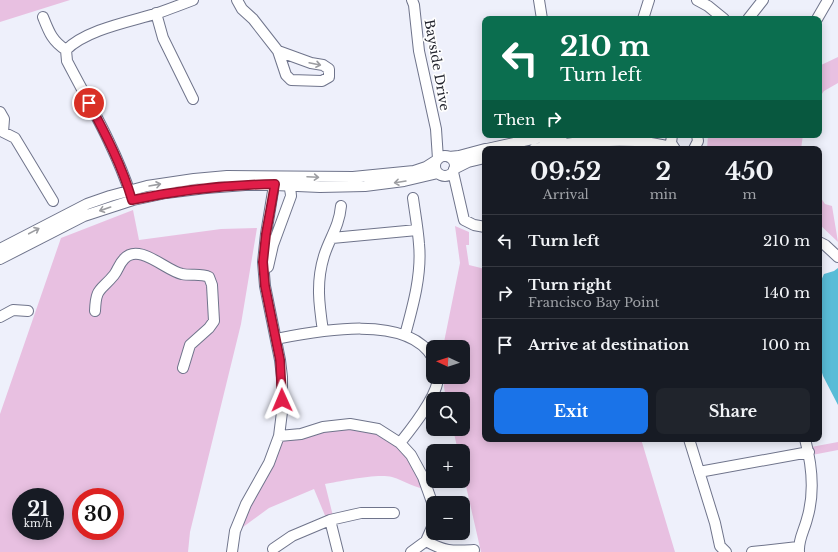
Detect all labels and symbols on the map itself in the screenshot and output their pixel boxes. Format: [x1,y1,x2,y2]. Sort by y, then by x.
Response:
street label: Bayside Drive [421,18,453,112]
one-way arrow [308,60,321,68]
pin [72,86,106,120]
one-way arrow [306,173,319,181]
one-way arrow [394,178,407,186]
one-way arrow [148,181,161,189]
one-way arrow [100,205,112,213]
one-way arrow [28,227,40,234]
north arrow [426,340,470,384]
position arrow [261,379,303,421]
speed limit sign: 30 [72,488,124,540]

